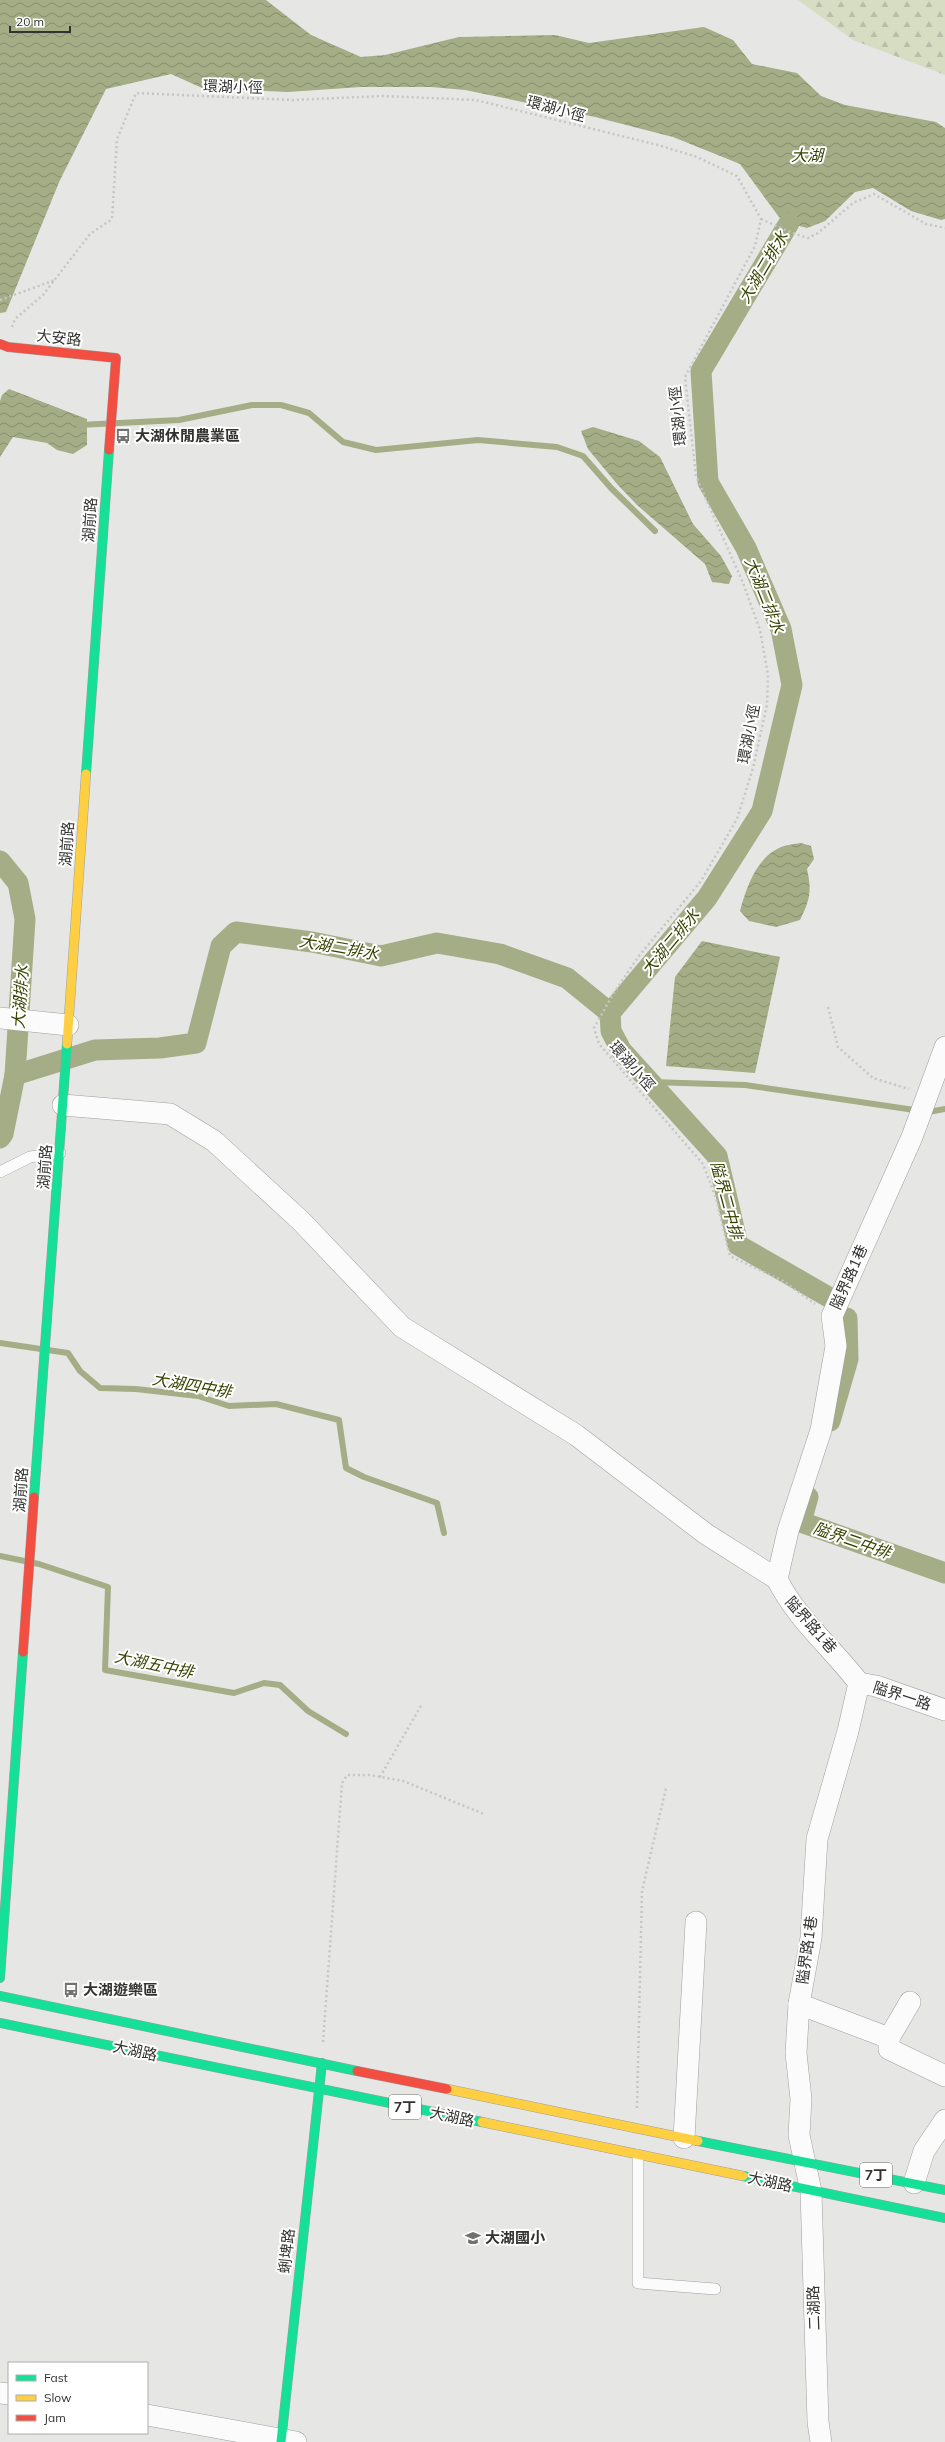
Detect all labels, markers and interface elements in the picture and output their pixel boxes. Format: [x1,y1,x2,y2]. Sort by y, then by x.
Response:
scale bar [10,8,70,34]
text: 20 m [16,14,44,29]
street label: 環湖小徑 [203,76,263,97]
street label: 環湖小徑 [525,92,588,125]
water label: 大湖 [791,145,826,165]
water label: 大湖二排水 [734,227,793,306]
street label: 大安路 [36,326,82,349]
street label: 環湖小徑 [665,385,690,447]
place label: 大湖休閒農業區 [135,426,240,445]
bus stop icon: 大湖休閒農業區 [114,427,132,445]
street label: 湖前路 [78,497,101,543]
water label: 大湖二排水 [741,554,790,637]
street label: 環湖小徑 [733,703,764,765]
street label: 湖前路 [55,821,78,867]
water label: 大湖二排水 [637,904,704,979]
water label: 大湖二排水 [298,930,381,964]
water label: 大湖排水 [8,963,32,1030]
street label: 環湖小徑 [606,1037,659,1095]
street label: 湖前路 [33,1144,56,1190]
water label: 隘界二中排 [707,1159,748,1243]
street label: 隘界路1巷 [826,1241,871,1312]
water label: 大湖四中排 [151,1368,235,1402]
street label: 湖前路 [9,1467,32,1513]
water label: 隘界二中排 [811,1518,895,1563]
street label: 隘界路1巷 [782,1592,841,1657]
water label: 大湖五中排 [113,1646,197,1683]
street label: 隘界一路 [871,1677,934,1714]
street label: 隘界路1巷 [792,1914,821,1985]
place label: 大湖遊樂區 [83,1980,158,1999]
bus stop icon: 大湖遊樂區 [62,1981,80,1999]
street label: 大湖路 [111,2037,159,2064]
road number: 7丁 [389,2095,421,2119]
street label: 大湖路 [428,2103,476,2130]
road number: 7丁 [860,2163,892,2187]
street label: 大湖路 [746,2168,794,2195]
street label: 蜊埤路 [275,2228,298,2274]
place label: 大湖國小 [485,2228,546,2247]
school or university icon: 大湖國小 [464,2229,482,2247]
street label: 二湖路 [803,2285,824,2331]
legend [8,2362,148,2434]
text: Fast [44,2370,68,2385]
text: Slow [44,2390,72,2405]
text: Jam [44,2410,66,2425]

